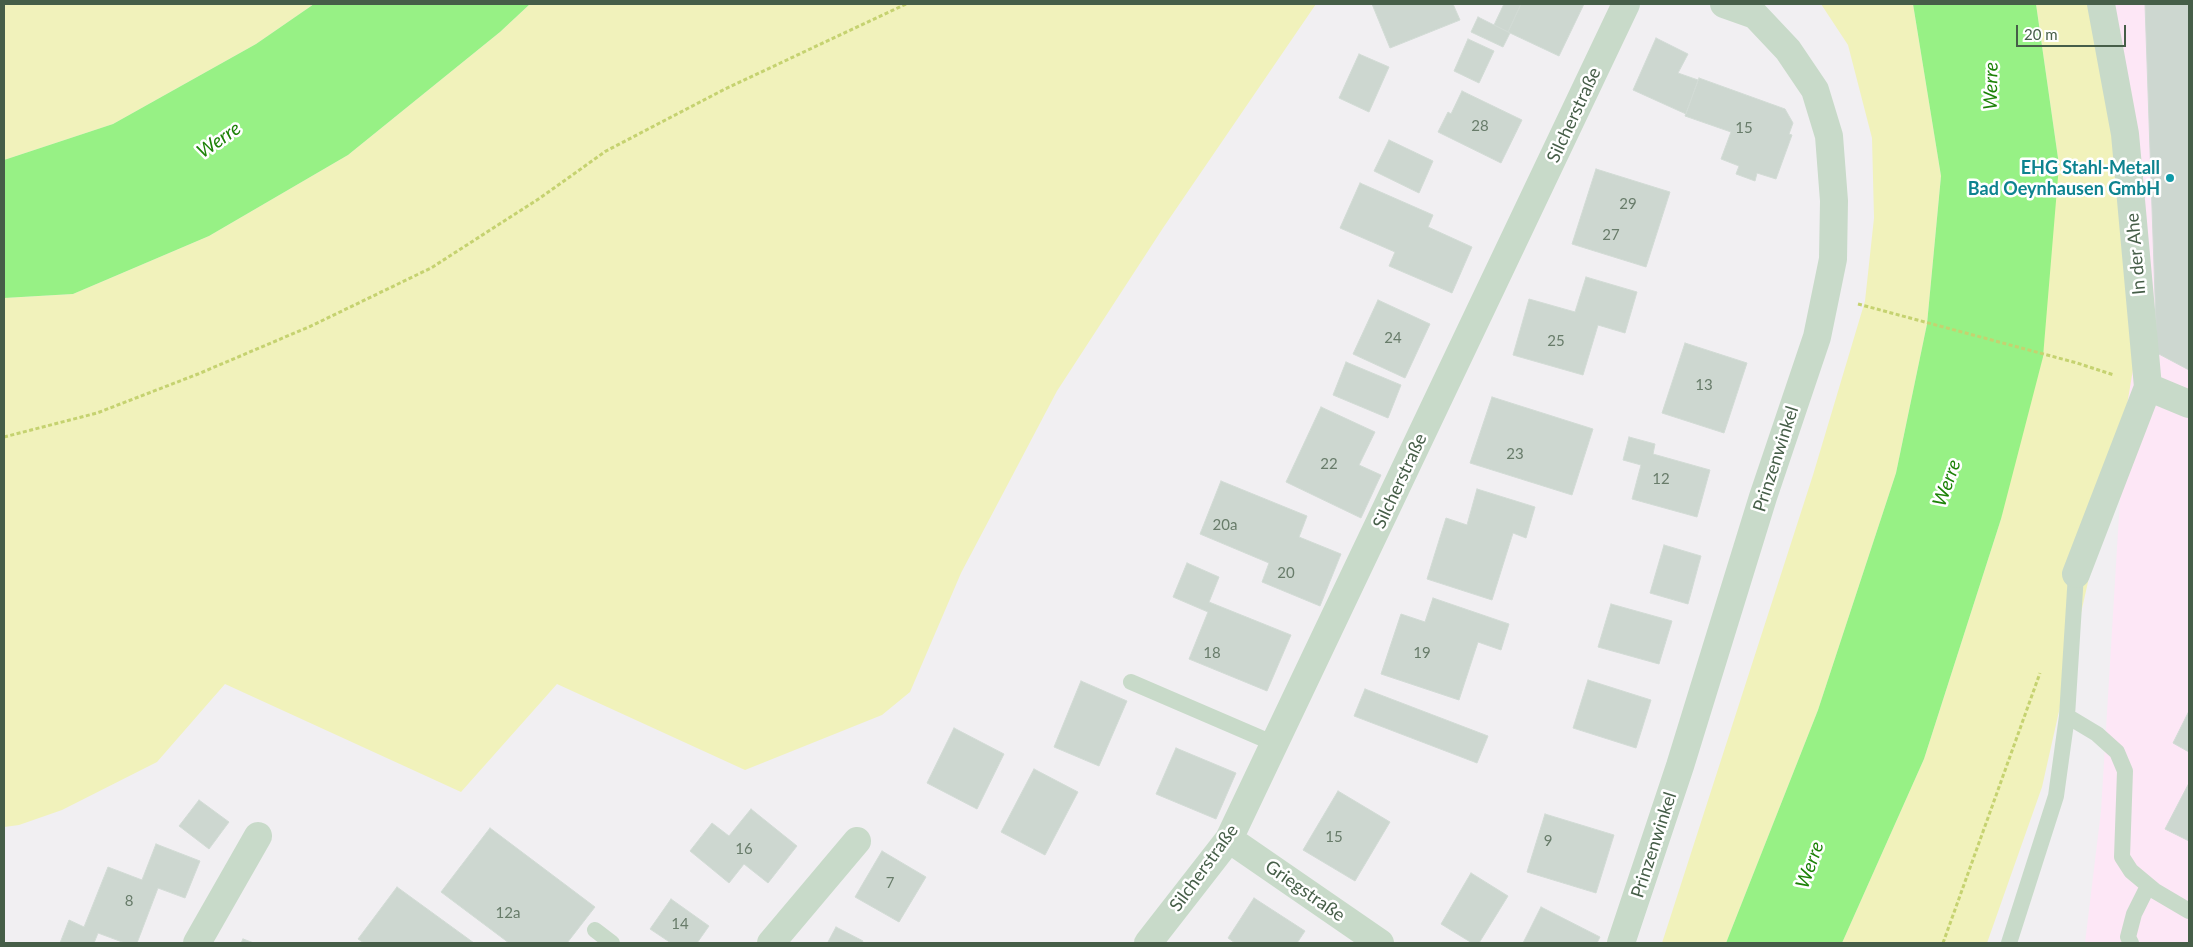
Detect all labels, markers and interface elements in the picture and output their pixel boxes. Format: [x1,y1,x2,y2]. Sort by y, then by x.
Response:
scale bar [2018,15,2128,47]
text: 20 m [2024,25,2058,43]
water label: Werre [1979,62,2003,110]
street label: Silcherstraße [1543,64,1605,166]
water label: Werre [193,117,245,163]
house number: 28 [1471,117,1489,135]
house number: 15 [1735,119,1753,137]
place label: EHG Stahl-Metall Bad Oeynhausen GmbH [1968,157,2160,200]
marker: EHG Stahl-Metall Bad Oeynhausen GmbH [2164,172,2176,184]
house number: 29 [1619,195,1637,213]
street label: In der Ahe [2122,212,2150,296]
house number: 27 [1602,226,1620,244]
house number: 24 [1384,329,1402,347]
house number: 25 [1547,332,1565,350]
house number: 13 [1695,376,1713,394]
street label: Prinzenwinkel [1749,403,1803,515]
street label: Silcherstraße [1369,430,1431,532]
house number: 23 [1506,445,1524,463]
house number: 22 [1320,455,1338,473]
water label: Werre [1928,457,1966,509]
house number: 12 [1652,470,1670,488]
house number: 20a [1213,516,1237,534]
house number: 20 [1277,564,1295,582]
house number: 18 [1203,644,1221,662]
house number: 19 [1413,644,1431,662]
street label: Prinzenwinkel [1627,789,1681,901]
street label: Silcherstraße [1165,820,1243,916]
house number: 15 [1325,828,1343,846]
house number: 9 [1544,832,1552,850]
water label: Werre [1791,839,1829,891]
house number: 16 [735,840,753,858]
street label: Griegstraße [1261,856,1349,926]
house number: 7 [886,874,894,892]
house number: 8 [125,892,133,910]
house number: 12a [496,904,520,922]
house number: 14 [671,915,689,933]

